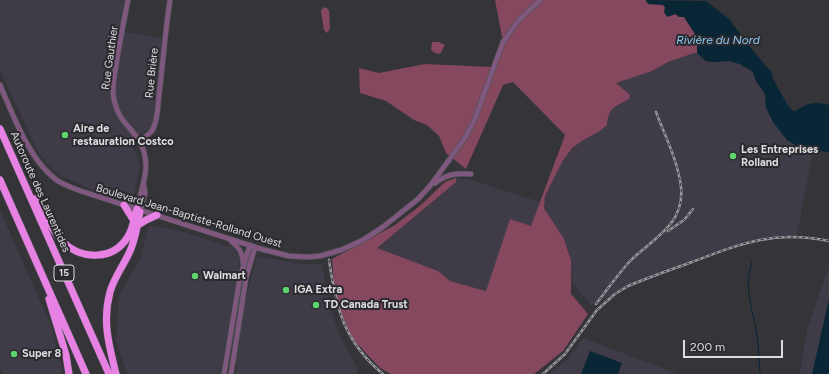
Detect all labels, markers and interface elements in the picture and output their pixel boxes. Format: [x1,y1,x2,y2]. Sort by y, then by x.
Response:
street label: Rue Gauthier [99,25,121,91]
water label: Rivière du Nord [676,33,760,47]
street label: Rue Brière [143,47,161,99]
place label: Aire de restauration Costco [73,122,174,148]
street label: Autoroute des Laurentides [7,129,73,255]
marker: Aire de restauration Costco [60,130,70,140]
place label: Les Entreprises Rolland [741,143,818,169]
marker: Les Entreprises Rolland [728,151,738,161]
street label: Boulevard Jean-Baptiste-Rolland Ouest [94,181,284,251]
road number: 15 [54,265,74,281]
place label: Walmart [203,269,246,283]
marker: Walmart [190,271,200,281]
place label: IGA Extra [294,283,342,297]
marker: IGA Extra [281,285,291,295]
place label: TD Canada Trust [324,298,408,312]
marker: TD Canada Trust [311,300,321,310]
scale bar [685,332,785,358]
text: 200 m [690,340,725,354]
place label: Super 8 [22,347,61,361]
marker: Super 8 [9,349,19,359]

